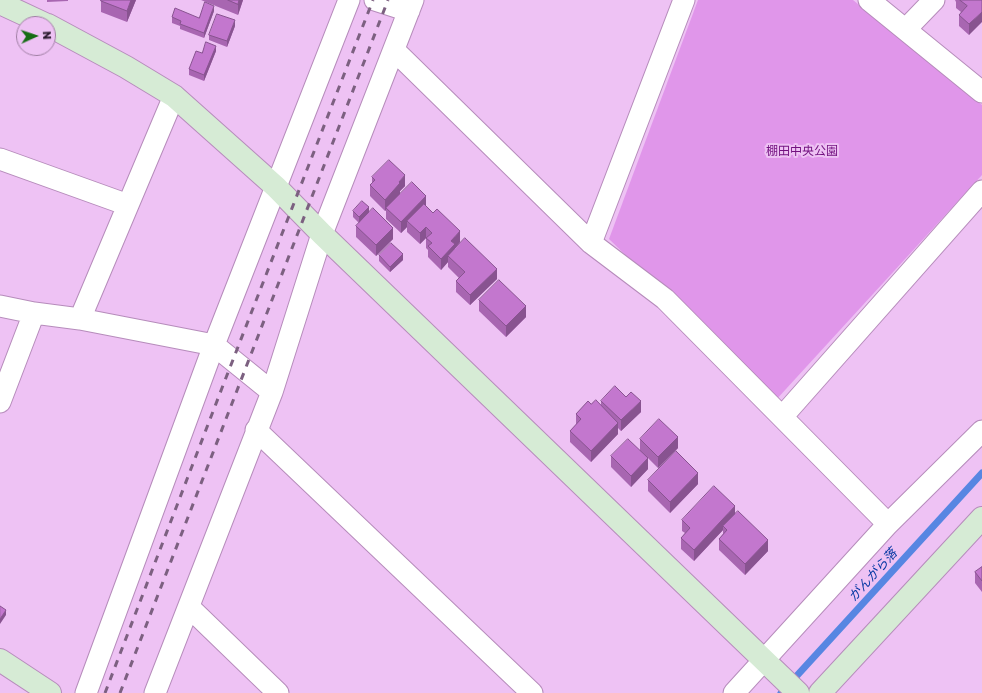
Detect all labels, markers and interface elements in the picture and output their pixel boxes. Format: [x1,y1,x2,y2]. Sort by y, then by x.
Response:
north arrow [16,16,56,56]
text: N [41,31,54,40]
park label: 棚田中央公園 [766,144,838,158]
water label: がんがら落 [845,546,901,604]

